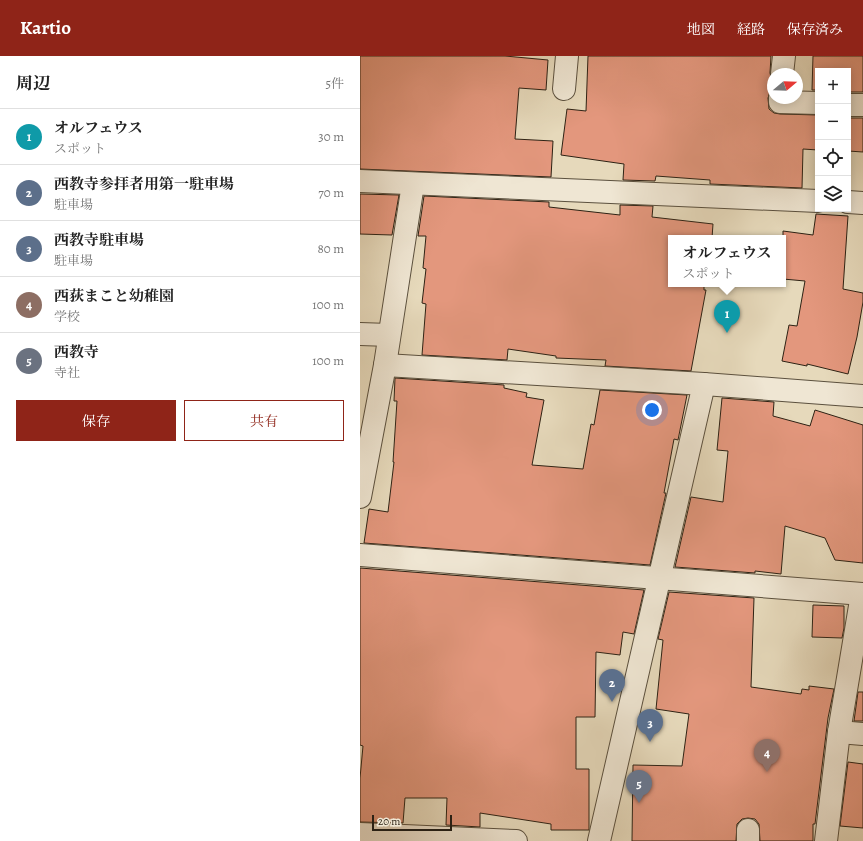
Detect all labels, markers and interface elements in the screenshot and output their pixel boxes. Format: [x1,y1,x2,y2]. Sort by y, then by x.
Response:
text: Kartio [20,15,71,41]
text: 地図 [687,20,715,39]
text: 経路 [737,20,765,39]
text: 保存済み [787,20,843,39]
north arrow [767,68,803,104]
map controls [815,68,851,212]
button: + [815,68,851,104]
text: 周辺 [16,72,50,95]
text: 5件 [325,75,344,92]
button: − [815,104,851,140]
text: オルフェウス [54,118,143,138]
text: 1 [27,128,31,145]
text: 30 m [318,128,344,145]
text: スポット [54,140,106,157]
button: locate [815,140,851,176]
text: 西教寺参拝者用第一駐車場 [54,174,234,194]
button: layers [815,176,851,212]
text: 2 [26,184,32,201]
text: 70 m [318,184,344,201]
text: 駐車場 [54,196,93,213]
text: 西教寺駐車場 [54,230,144,250]
popup [668,235,786,287]
text: 3 [26,240,32,257]
text: 80 m [317,240,344,257]
text: オルフェウス [683,243,771,263]
text: 駐車場 [54,252,93,269]
text: スポット [683,265,735,282]
text: 西荻まこと幼稚園 [54,286,174,306]
text: 4 [26,296,32,313]
text: 100 m [312,296,344,313]
pin: 1 [714,300,740,333]
text: 学校 [54,308,80,325]
text: 西教寺 [54,342,99,362]
text: 5 [26,352,32,369]
text: 100 m [312,352,344,369]
text: 寺社 [54,364,80,381]
button: 保存 [16,400,176,441]
button: 共有 [184,400,344,441]
your location [642,400,662,420]
pin: 2 [599,669,625,702]
pin: 3 [637,709,663,742]
pin: 4 [754,739,780,772]
pin: 5 [626,770,652,803]
scale bar [372,813,452,832]
text: 20 m [378,814,400,829]

